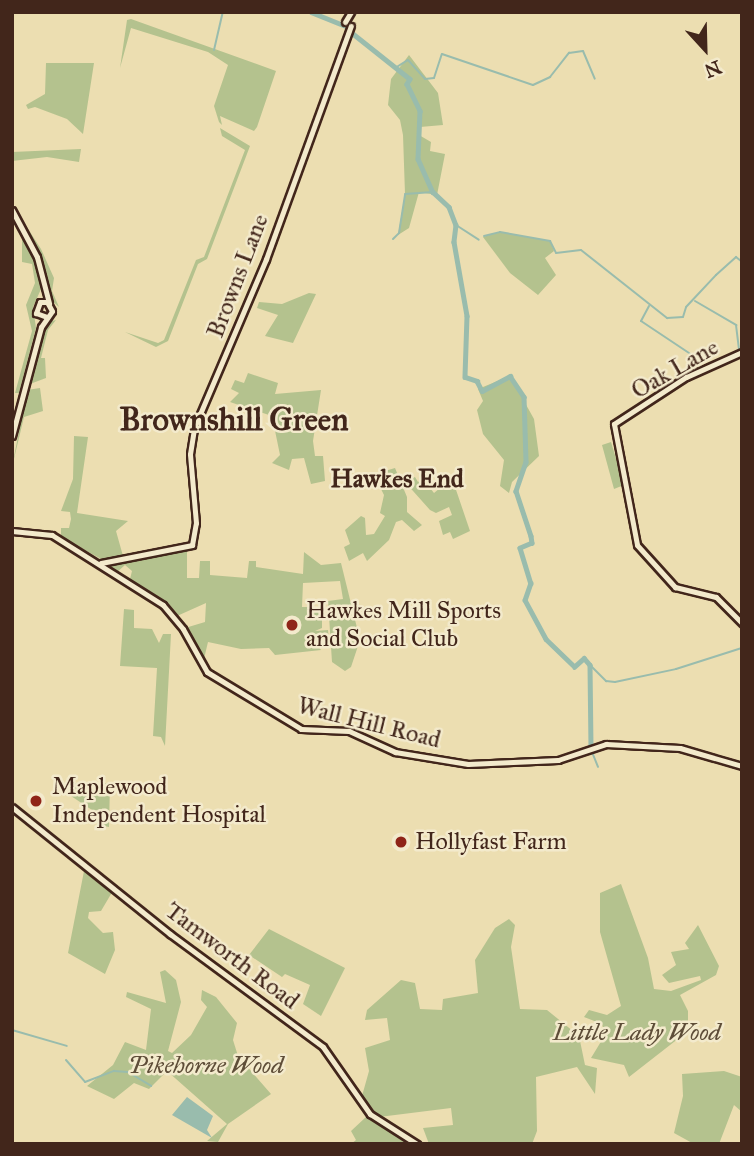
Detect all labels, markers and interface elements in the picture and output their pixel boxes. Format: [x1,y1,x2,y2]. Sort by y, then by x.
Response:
north arrow [670,14,740,84]
text: N [701,55,725,83]
street label: Browns Lane [201,210,275,342]
street label: Oak Lane [626,333,724,405]
district label: Brownshill Green [120,401,348,439]
district label: Hawkes End [330,463,464,495]
place label: Hawkes Mill Sports and Social Club [306,597,501,653]
marker: Hawkes Mill Sports and Social Club [284,617,300,633]
street label: Wall Hill Road [294,691,444,755]
place label: Maplewood Independent Hospital [52,773,266,829]
marker: Maplewood Independent Hospital [26,791,46,811]
place label: Hollyfast Farm [415,828,567,856]
marker: Hollyfast Farm [393,834,409,850]
street label: Tamworth Road [159,896,305,1016]
park label: Little Lady Wood [553,1019,721,1047]
park label: Pikehorne Wood [128,1052,284,1080]

